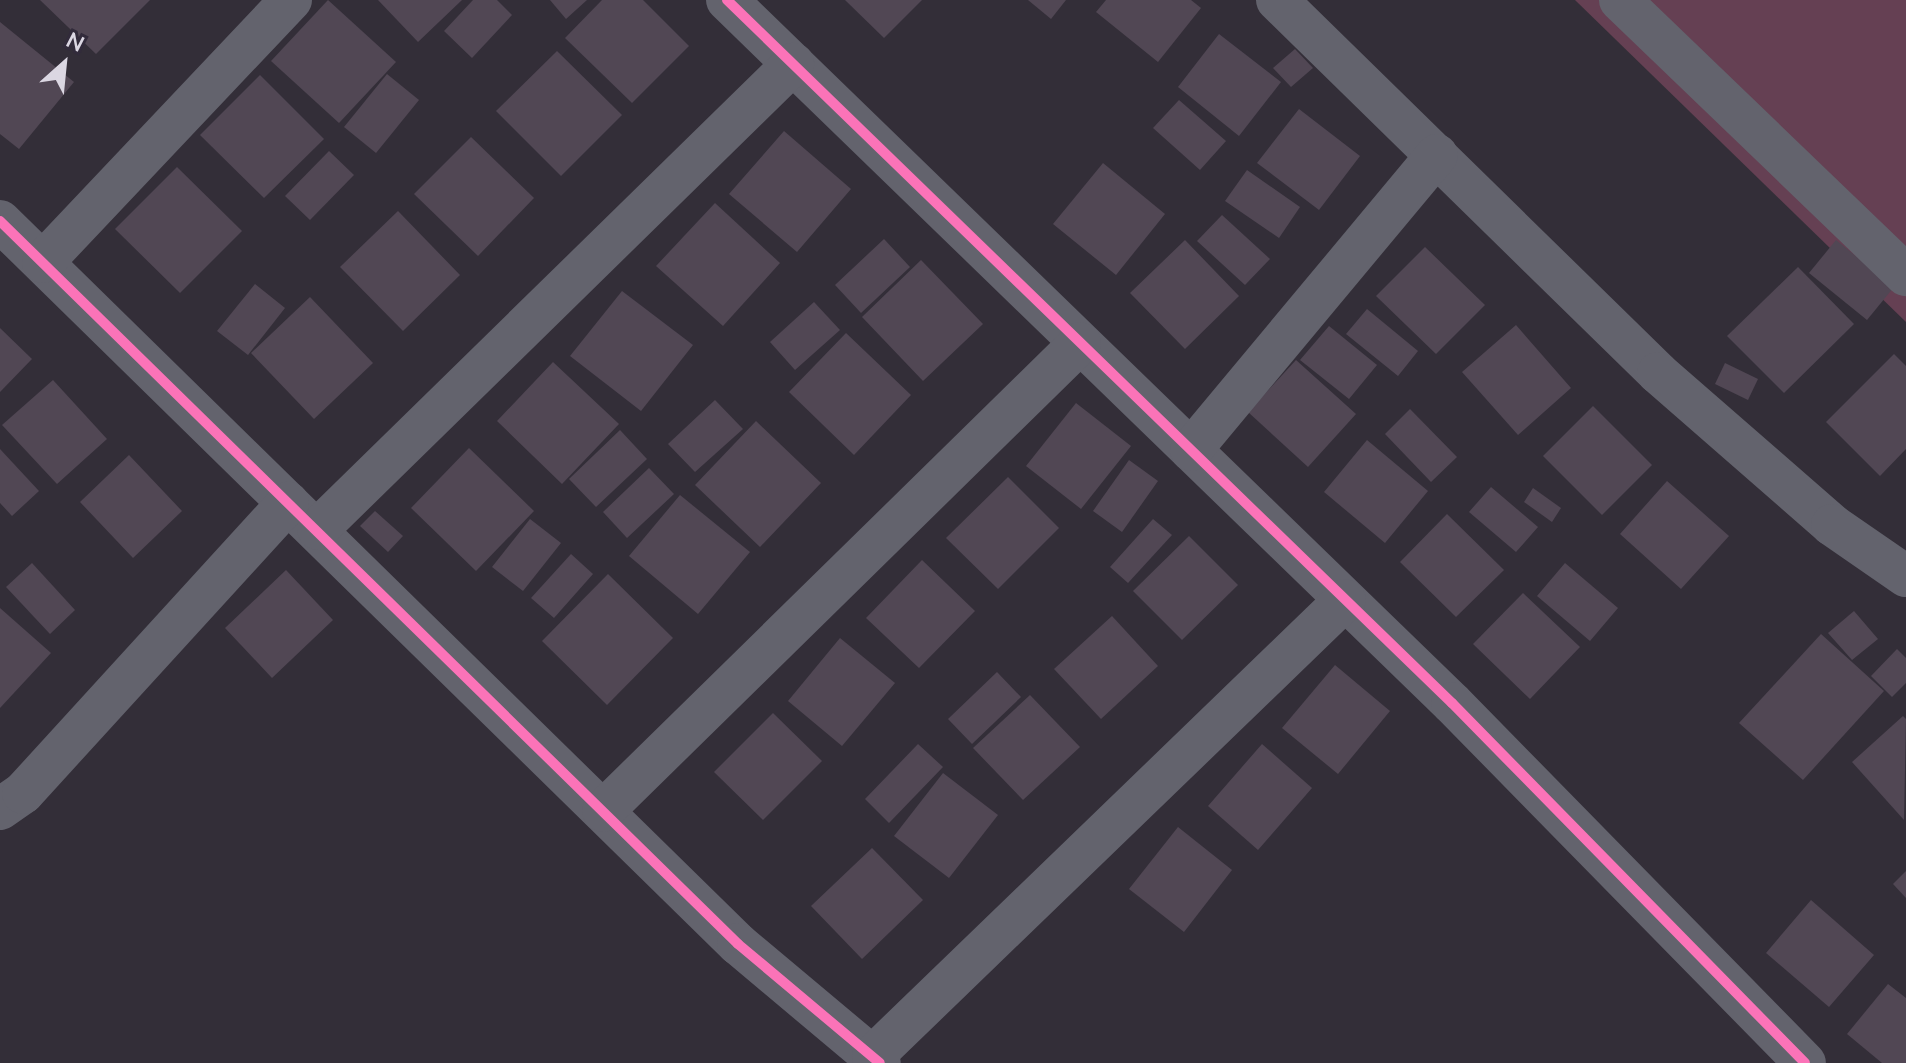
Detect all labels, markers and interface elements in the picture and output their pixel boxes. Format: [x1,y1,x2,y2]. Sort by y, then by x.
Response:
north arrow [24,24,104,104]
text: N [61,26,89,60]

